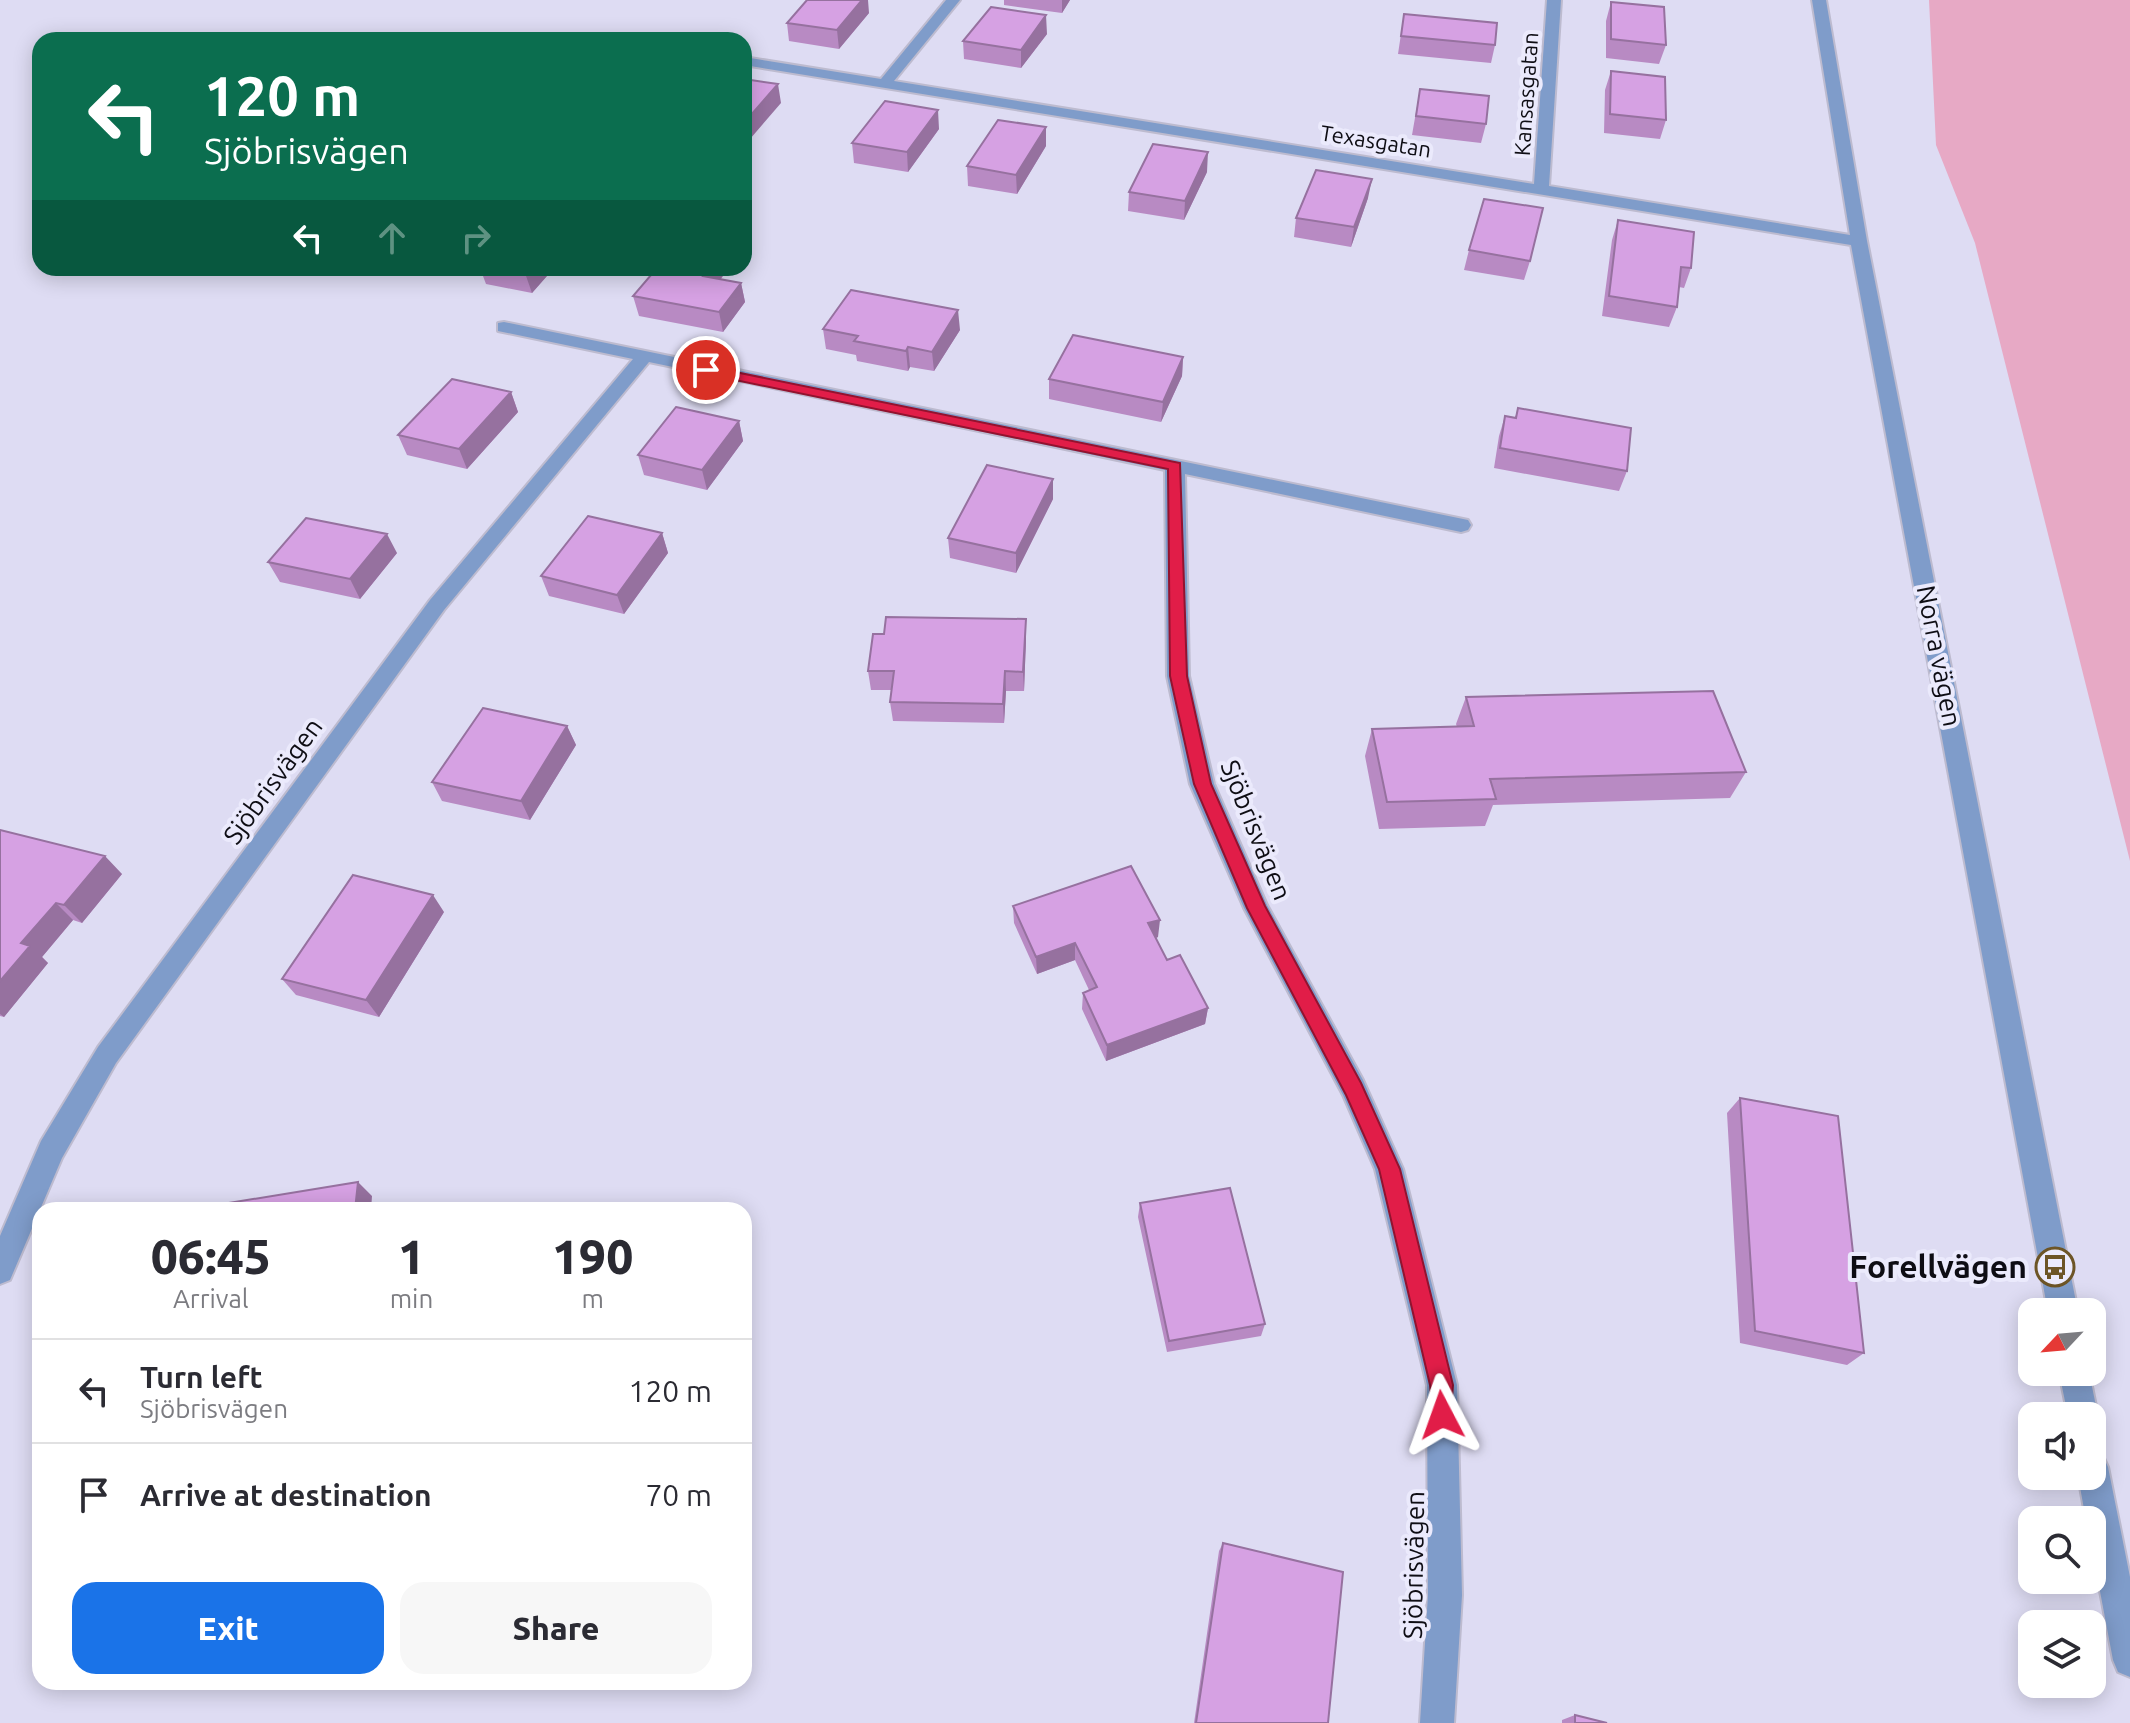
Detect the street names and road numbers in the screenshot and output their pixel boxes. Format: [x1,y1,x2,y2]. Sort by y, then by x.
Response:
street label: Kansasgatan [1509,31,1542,157]
street label: Texasgatan [1319,119,1433,162]
street label: Norra vägen [1912,583,1967,729]
street label: Sjöbrisvägen [217,712,328,849]
street label: Sjöbrisvägen [1215,756,1298,904]
street label: Sjöbrisvägen [1398,1491,1429,1639]

